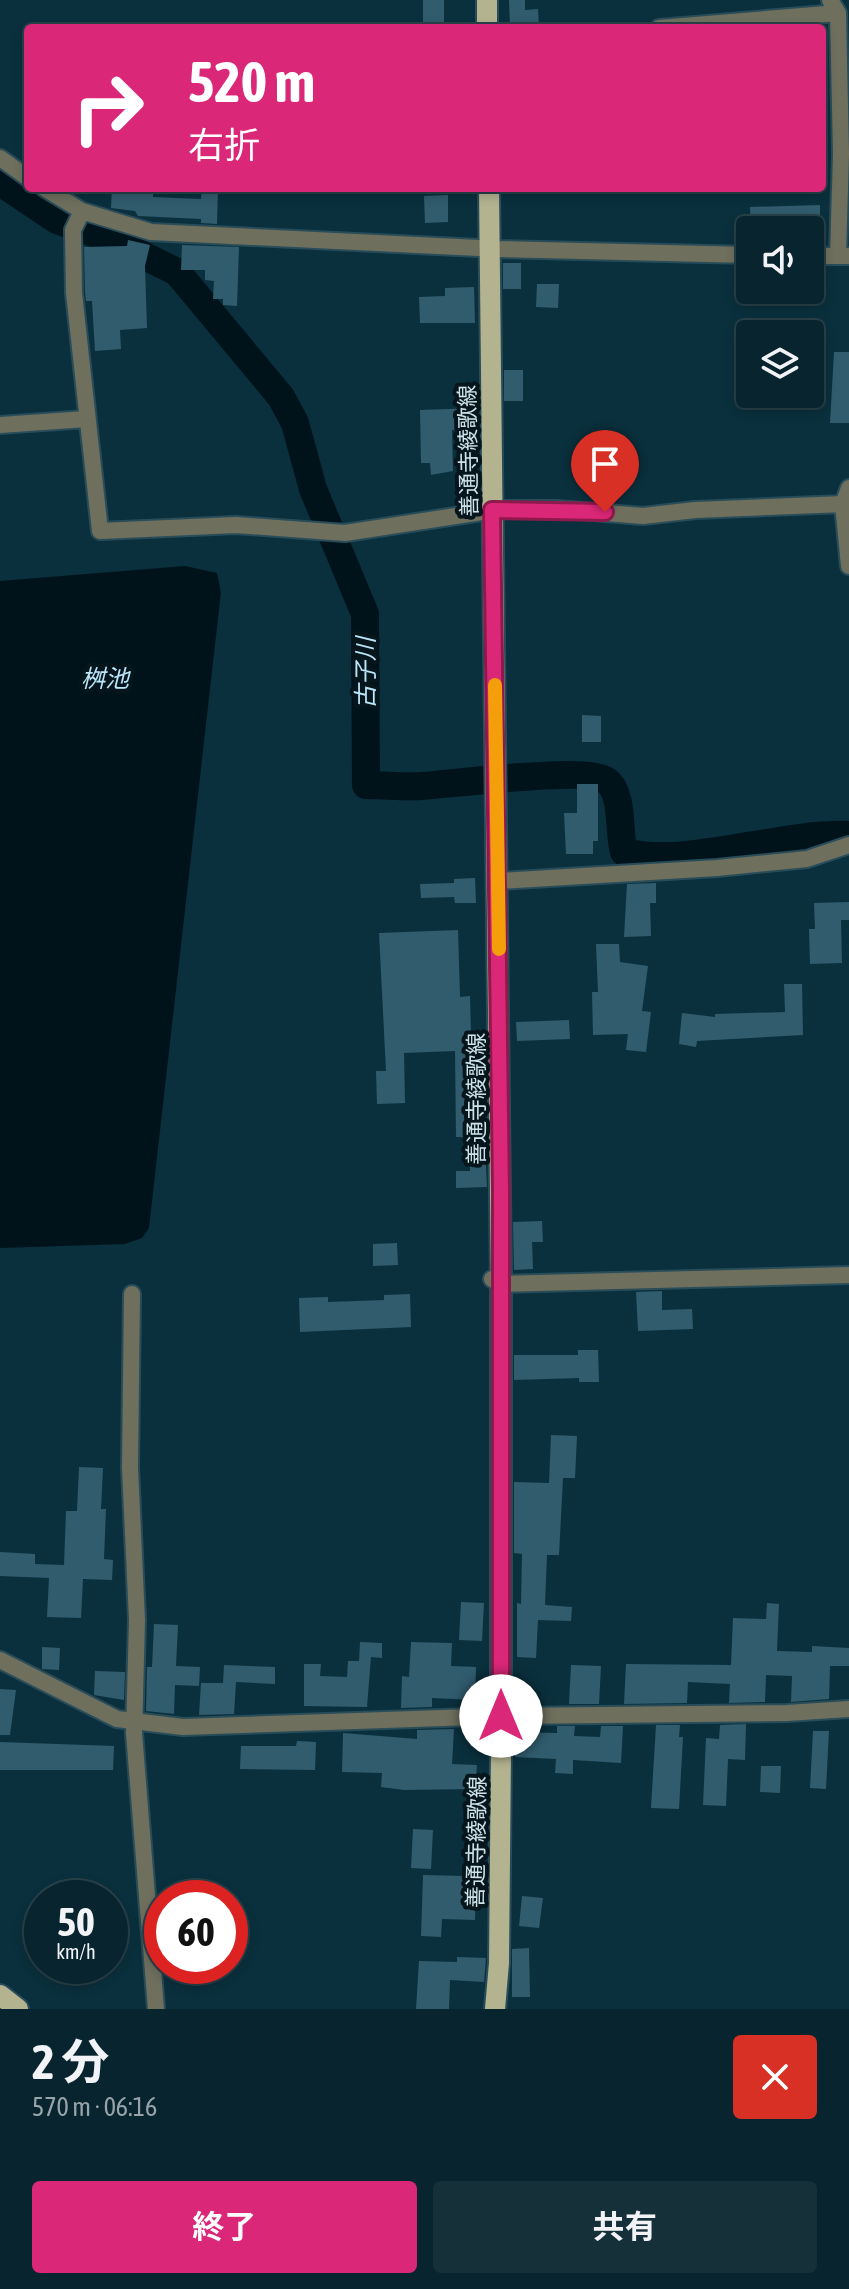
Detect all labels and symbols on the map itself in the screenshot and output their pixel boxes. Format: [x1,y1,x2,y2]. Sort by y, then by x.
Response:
street label: 善通寺綾歌線 [454,385,482,517]
pin [571,430,639,512]
water label: 古子川 [352,634,379,709]
water label: 桝池 [81,665,131,692]
street label: 善通寺綾歌線 [463,1033,489,1165]
position arrow [459,1674,543,1758]
street label: 善通寺綾歌線 [462,1776,490,1908]
speed limit sign: 60 [144,1880,248,1984]

